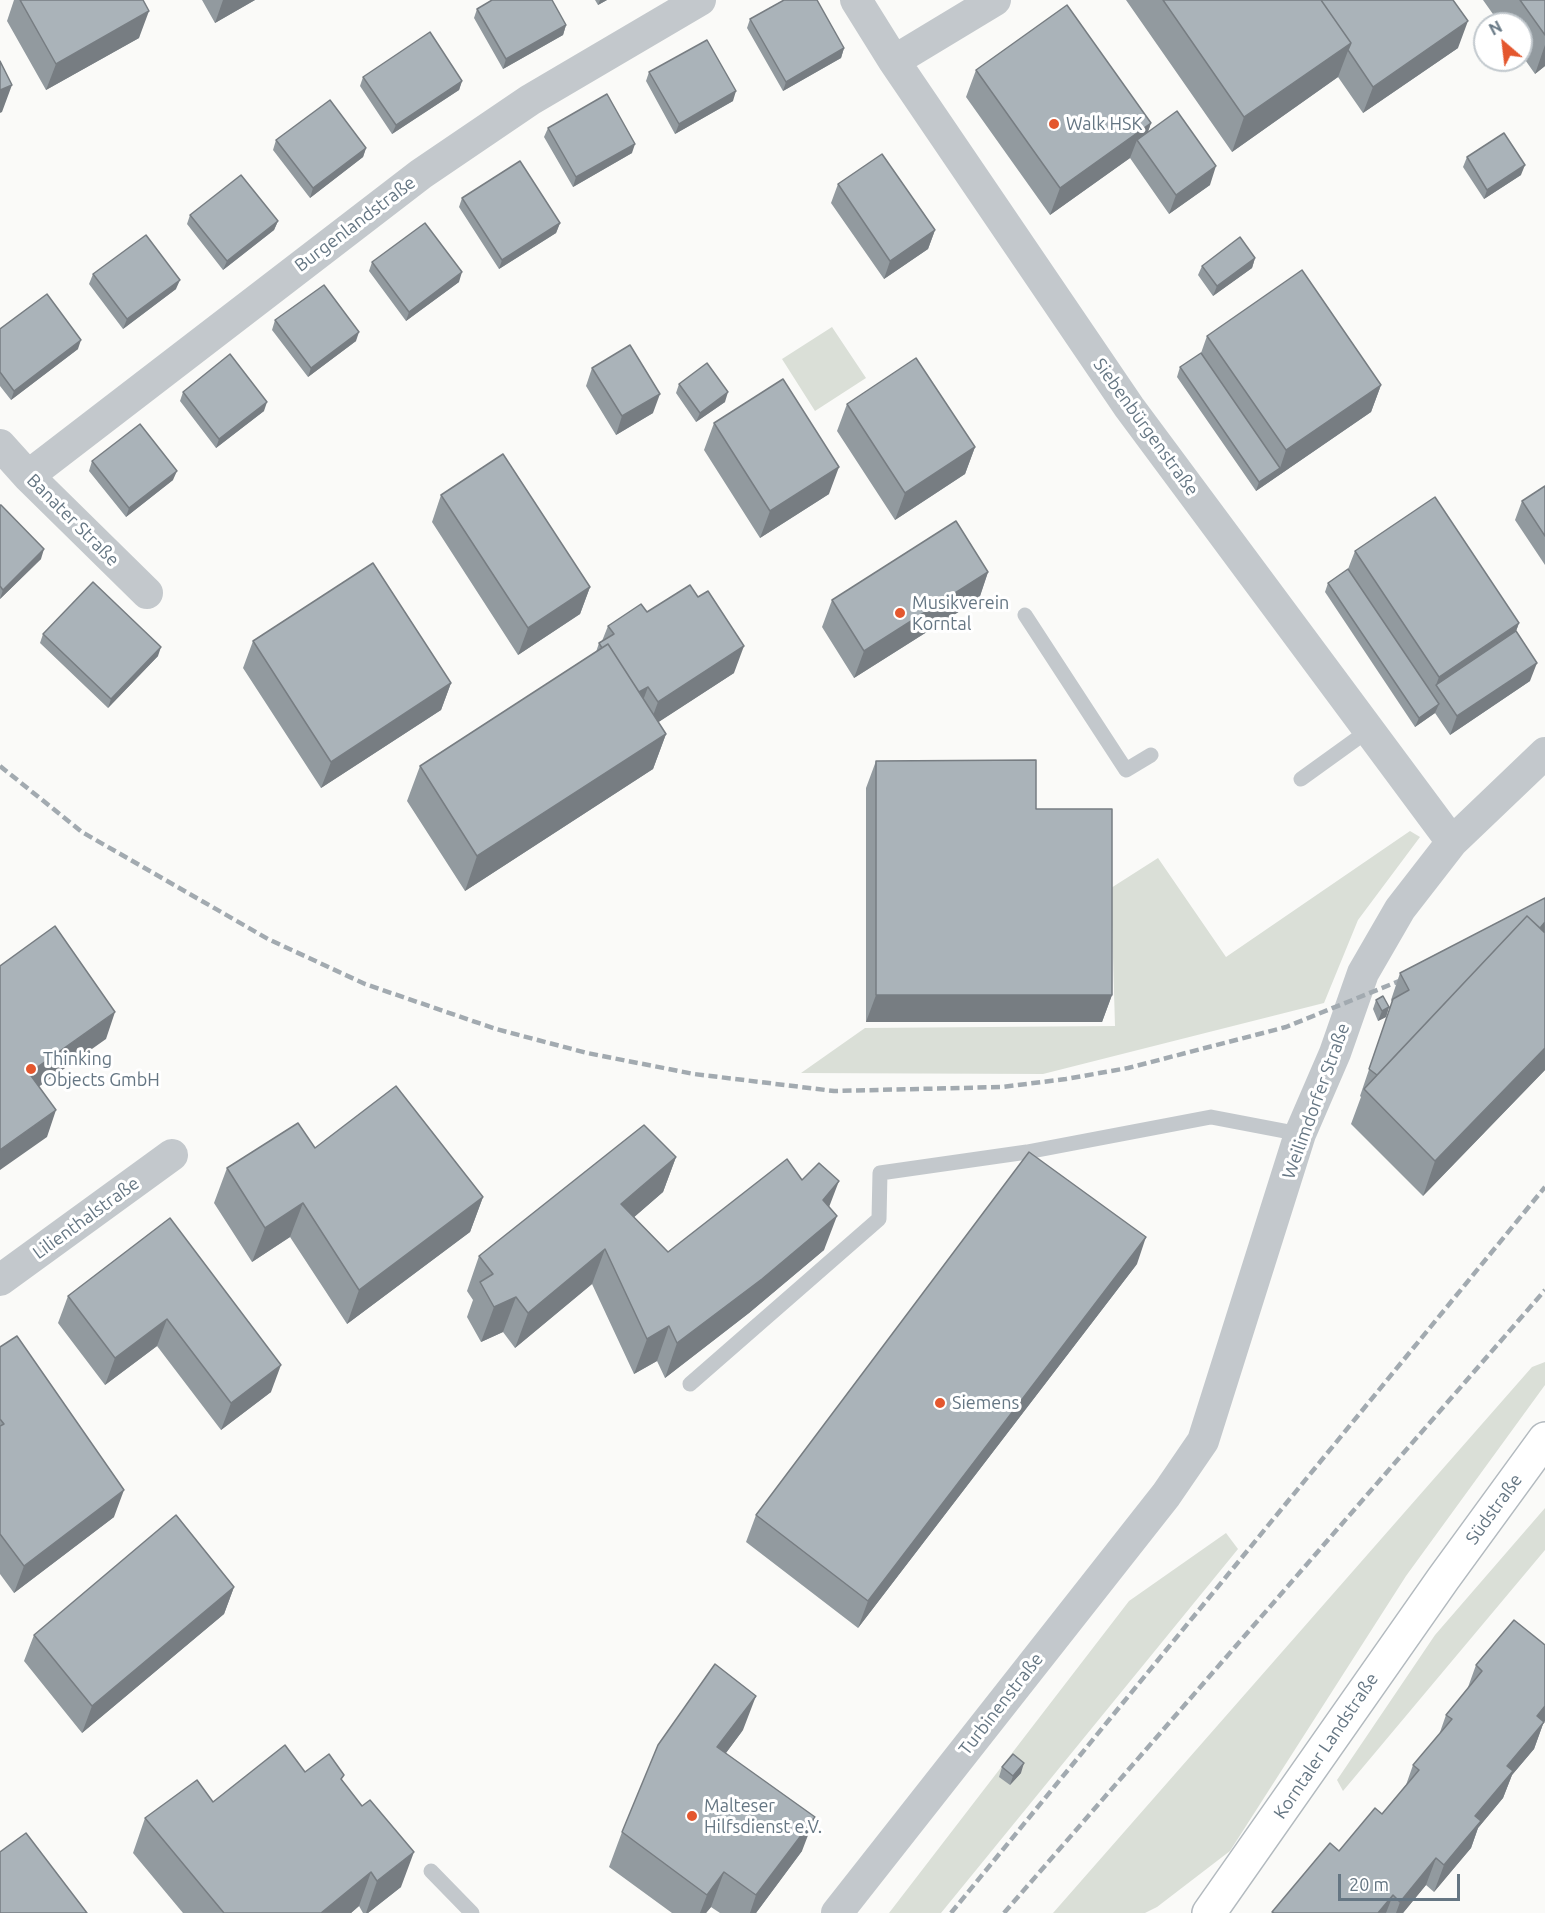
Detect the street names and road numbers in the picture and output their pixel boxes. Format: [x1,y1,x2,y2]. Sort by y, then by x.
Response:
street label: Burgenlandstraße [290,172,420,276]
street label: Siebenbürgenstraße [1089,354,1203,500]
street label: Banater Straße [22,469,124,571]
street label: Weilimdorfer Straße [1278,1020,1354,1182]
street label: Lilienthalstraße [29,1172,143,1264]
street label: Südstraße [1461,1469,1527,1549]
street label: Turbinenstraße [954,1649,1048,1759]
street label: Korntaler Landstraße [1269,1669,1383,1823]

